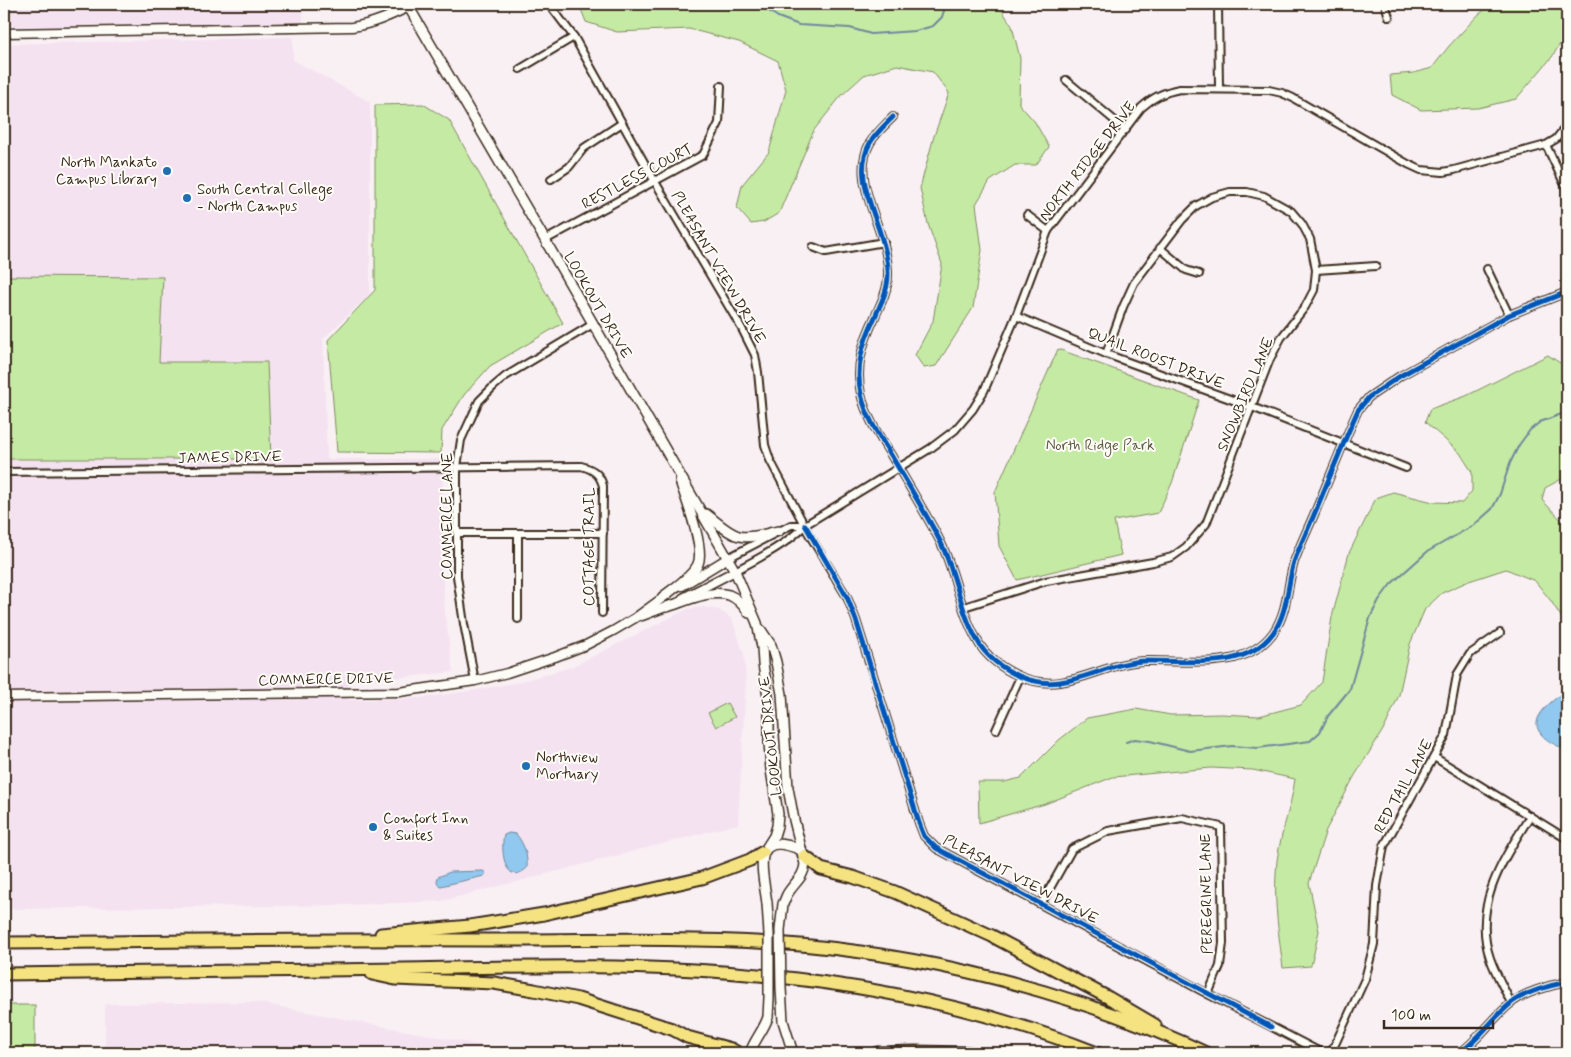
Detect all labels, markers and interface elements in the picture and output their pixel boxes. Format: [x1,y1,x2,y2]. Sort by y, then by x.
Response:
street label: NORTH RIDGE DRIVE [1035,98,1141,225]
street label: RESTLESS COURT [578,139,697,215]
place label: North Mankato Campus Library [56,153,157,190]
marker: North Mankato Campus Library [161,165,173,177]
place label: South Central College - North Campus [197,180,333,217]
street label: PLEASANT VIEW DRIVE [666,188,770,348]
marker: South Central College - North Campus [181,192,193,204]
street label: LOOKOUT DRIVE [558,248,636,363]
street label: QUAIL ROOST DRIVE [1084,324,1227,394]
street label: SNOWBIRD LANE [1213,334,1279,455]
park label: North Ridge Park [1046,436,1154,457]
street label: JAMES DRIVE [178,447,283,469]
street label: COMMERCE LANE [438,452,458,580]
street label: COTTAGE TRAIL [580,487,600,606]
street label: COMMERCE DRIVE [258,669,394,691]
street label: LOOKOUT DRIVE [755,675,787,797]
street label: RED TAIL LANE [1370,735,1438,837]
place label: Northview Mortuary [536,748,599,785]
marker: Northview Mortuary [520,760,532,772]
place label: Comfort Inn & Suites [383,809,468,846]
marker: Comfort Inn & Suites [367,821,379,833]
street label: PLEASANT VIEW DRIVE [939,830,1102,929]
street label: PEREGRINE LANE [1196,833,1218,954]
scale bar [1384,997,1492,1029]
text: 100 m [1391,1006,1431,1026]

